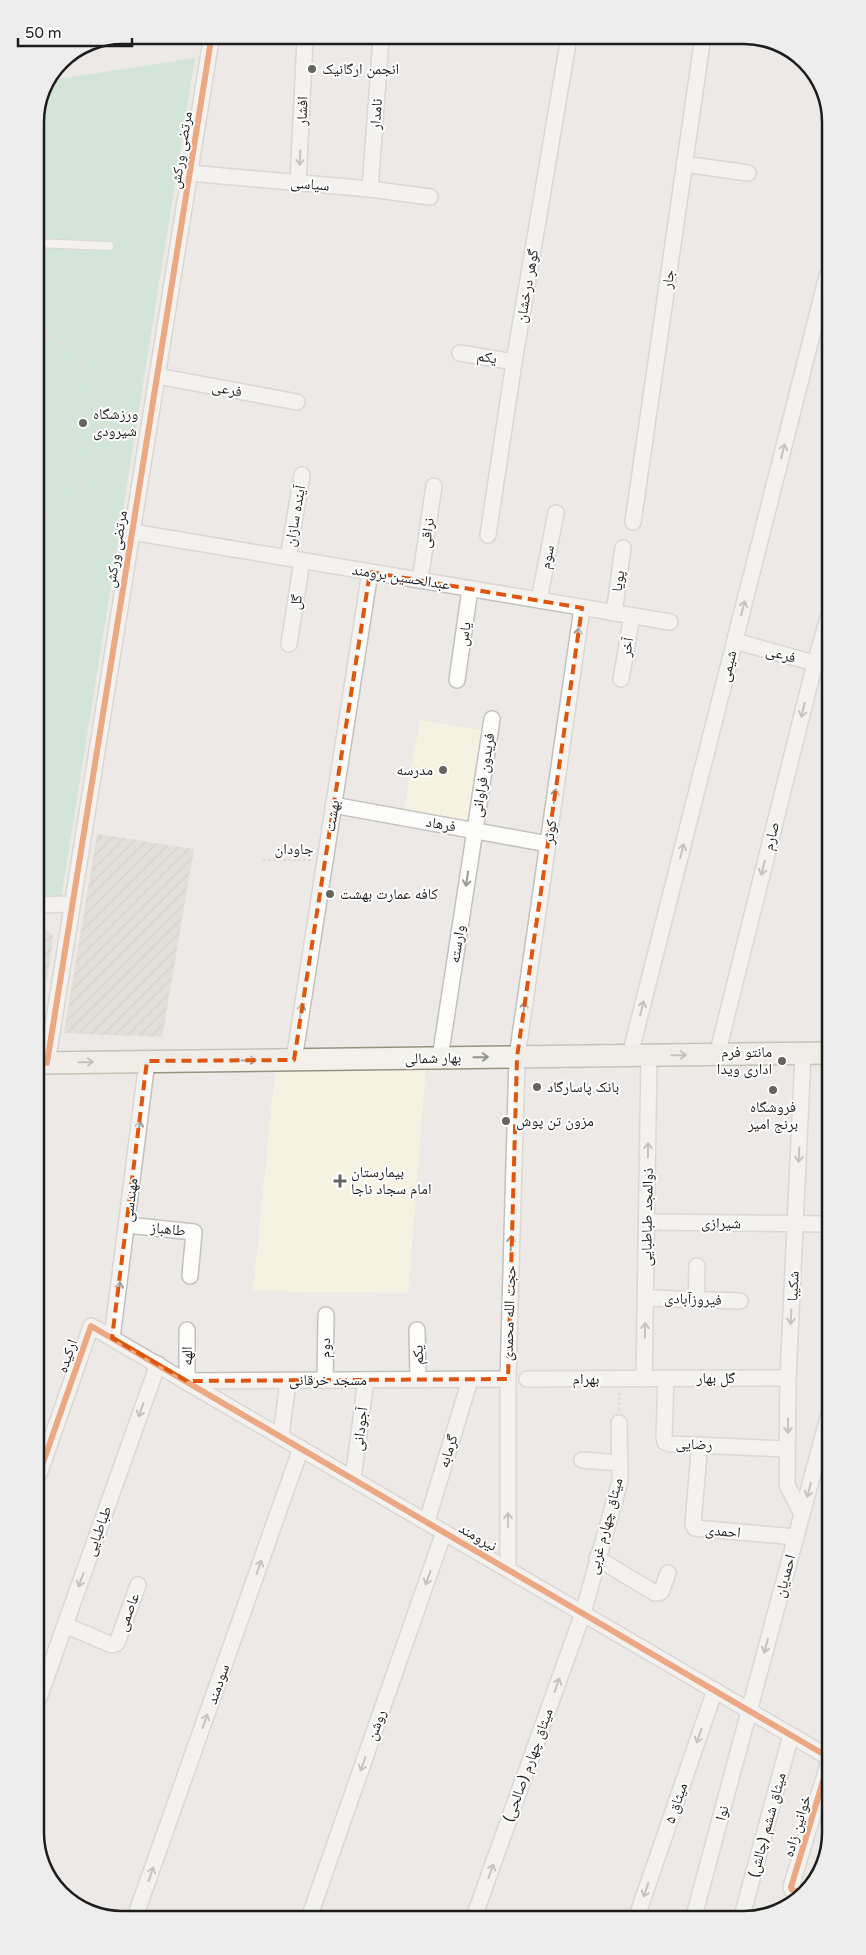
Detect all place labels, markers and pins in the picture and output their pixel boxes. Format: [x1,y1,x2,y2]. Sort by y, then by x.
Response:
place label: انجمن ارگانیک [322,60,399,79]
marker: انجمن ارگانیک [306,63,318,75]
place label: ورزشگاه شیرودی [93,405,138,441]
marker: ورزشگاه شیرودی [77,417,89,429]
place label: مدرسه [397,761,433,779]
marker: مدرسه [437,764,449,776]
place label: کافه عمارت بهشت [340,885,438,903]
marker: کافه عمارت بهشت [324,888,336,900]
place label: مانتو فرم اداری ویدا [717,1043,772,1079]
marker: مانتو فرم اداری ویدا [776,1055,788,1067]
place label: بانک پاسارگاد [547,1078,619,1096]
marker: بانک پاسارگاد [531,1081,543,1093]
marker: فروشگاه برنج امیر [767,1084,779,1096]
place label: فروشگاه برنج امیر [747,1098,798,1134]
place label: مزون تن پوش [516,1112,594,1131]
marker: مزون تن پوش [500,1115,512,1127]
place label: بیمارستان امام سجاد ناجا [351,1163,431,1199]
marker: بیمارستان امام سجاد ناجا [333,1174,347,1188]

